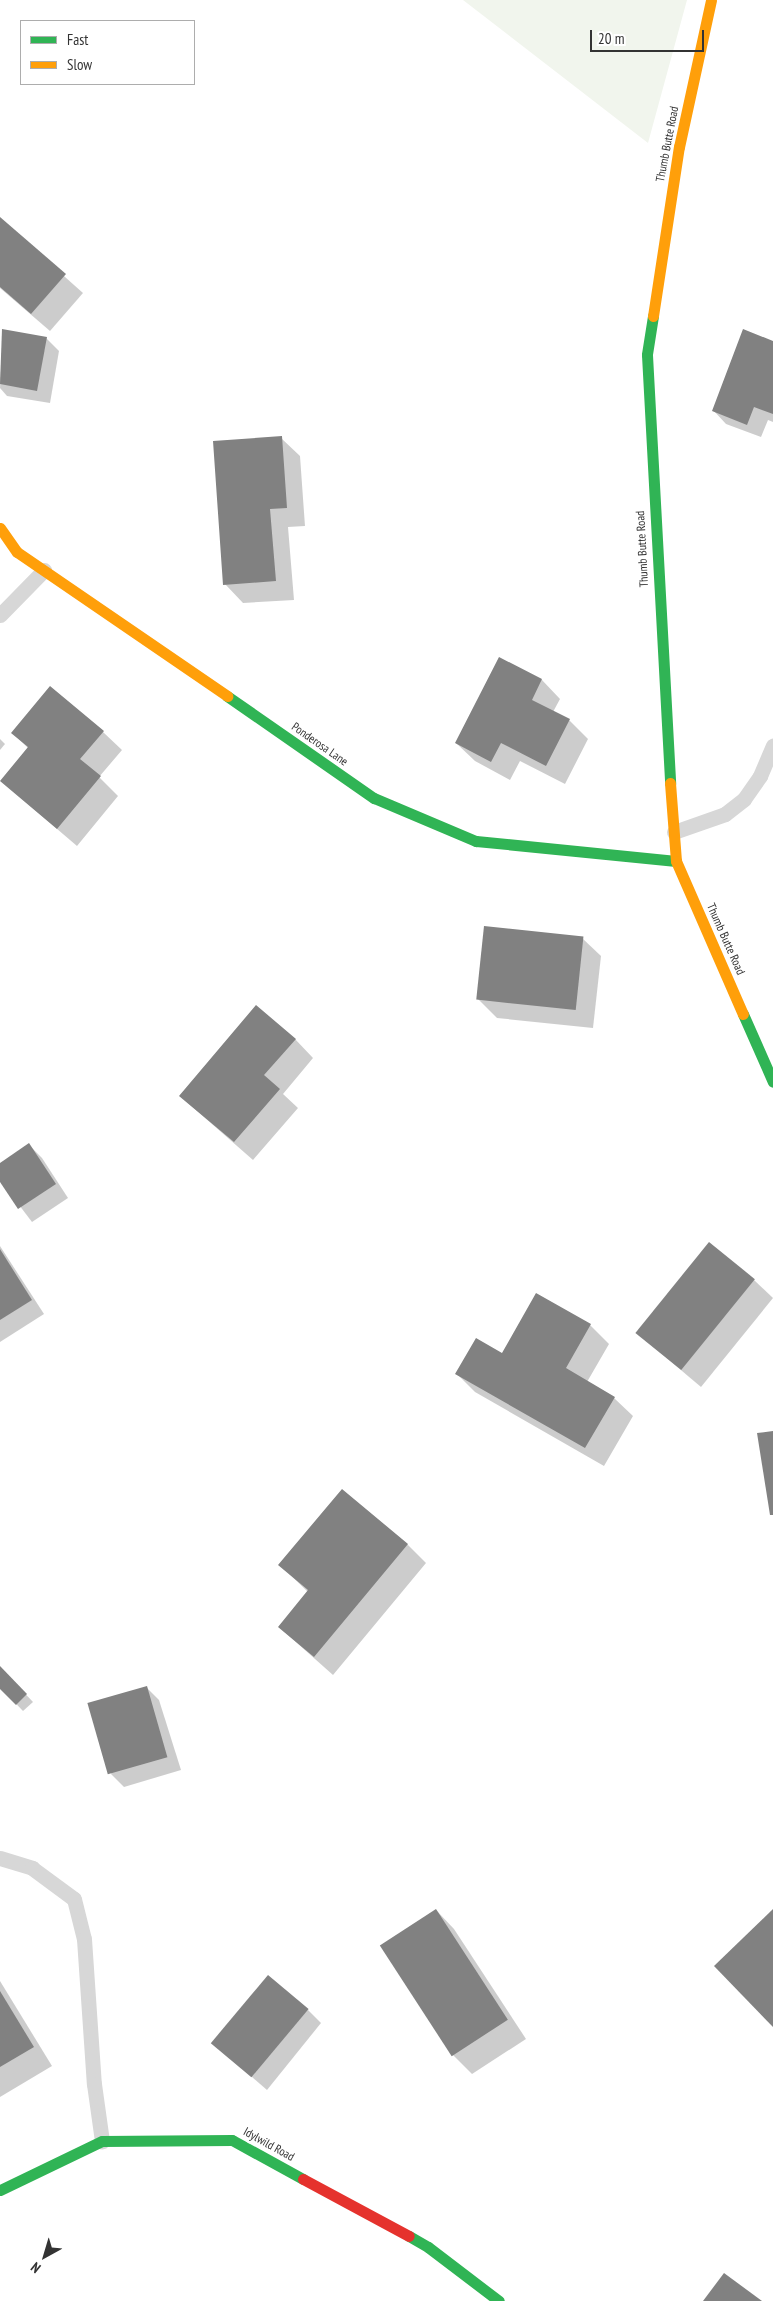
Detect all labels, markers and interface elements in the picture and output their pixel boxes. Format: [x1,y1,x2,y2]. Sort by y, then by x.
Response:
legend [20,20,195,85]
scale bar [593,20,707,52]
text: 20 m [598,29,624,48]
text: Fast [67,30,88,49]
text: Slow [67,55,92,74]
street label: Thumb Butte Road [653,105,681,183]
street label: Thumb Butte Road [633,510,651,588]
street label: Ponderosa Lane [289,719,351,769]
street label: Thumb Butte Road [704,901,748,977]
street label: Idylwild Road [241,2124,297,2164]
north arrow [20,2231,70,2281]
text: N [27,2258,44,2277]

